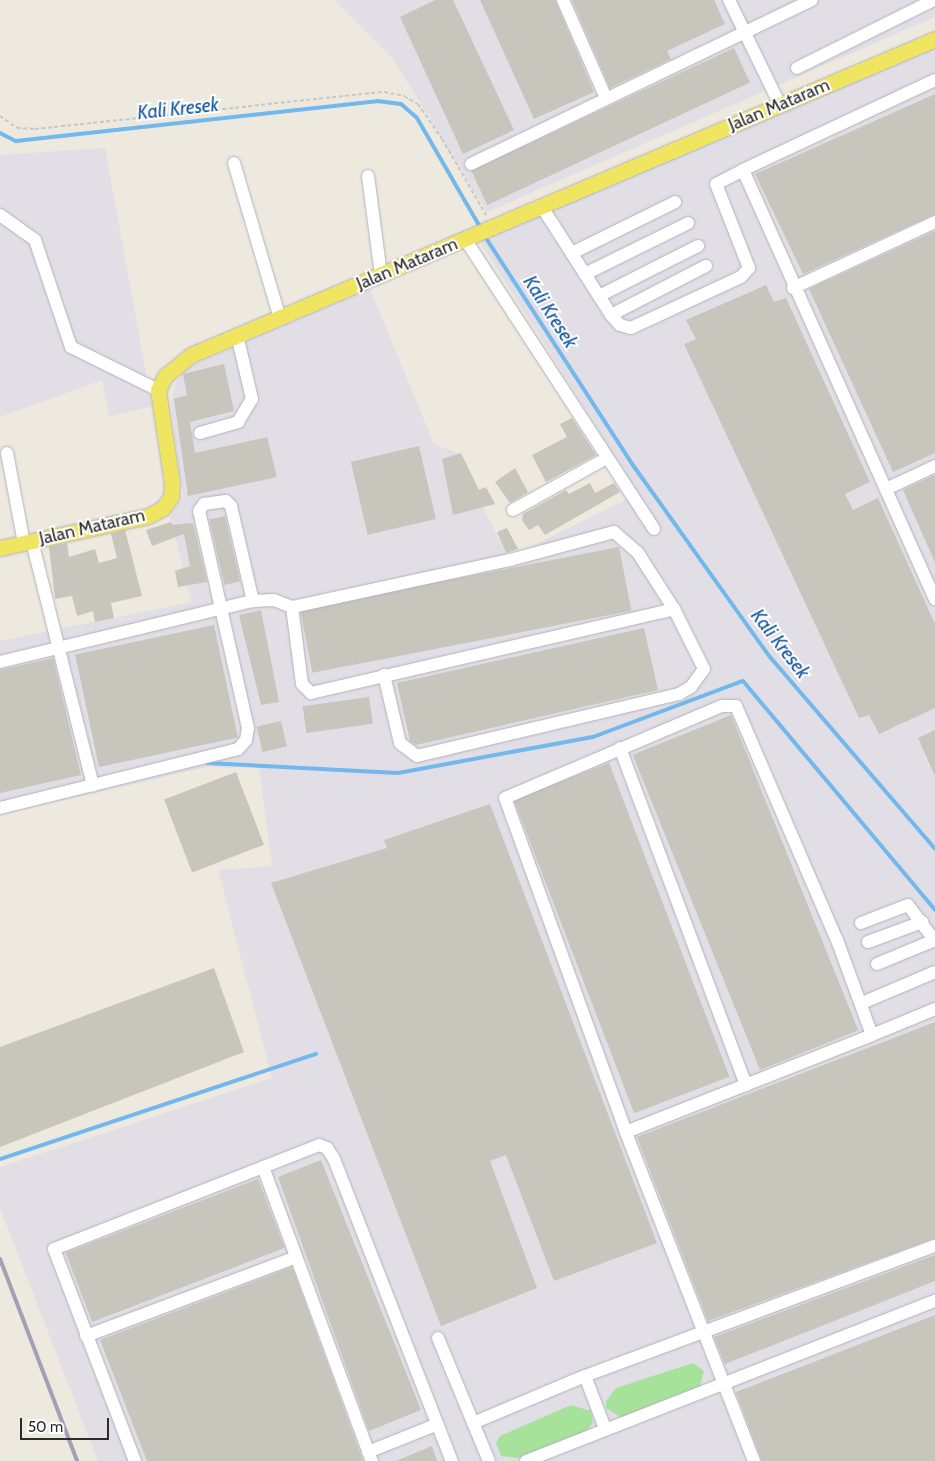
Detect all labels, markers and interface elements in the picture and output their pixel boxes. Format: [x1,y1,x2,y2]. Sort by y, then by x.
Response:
street label: Jalan Mataram [725,74,833,136]
water label: Kali Kresek [136,93,220,125]
street label: Jalan Mataram [353,233,461,295]
water label: Kali Kresek [518,272,582,352]
street label: Jalan Mataram [37,504,147,550]
water label: Kali Kresek [746,605,814,683]
scale bar [22,1408,111,1440]
text: 50 m [28,1418,63,1436]

